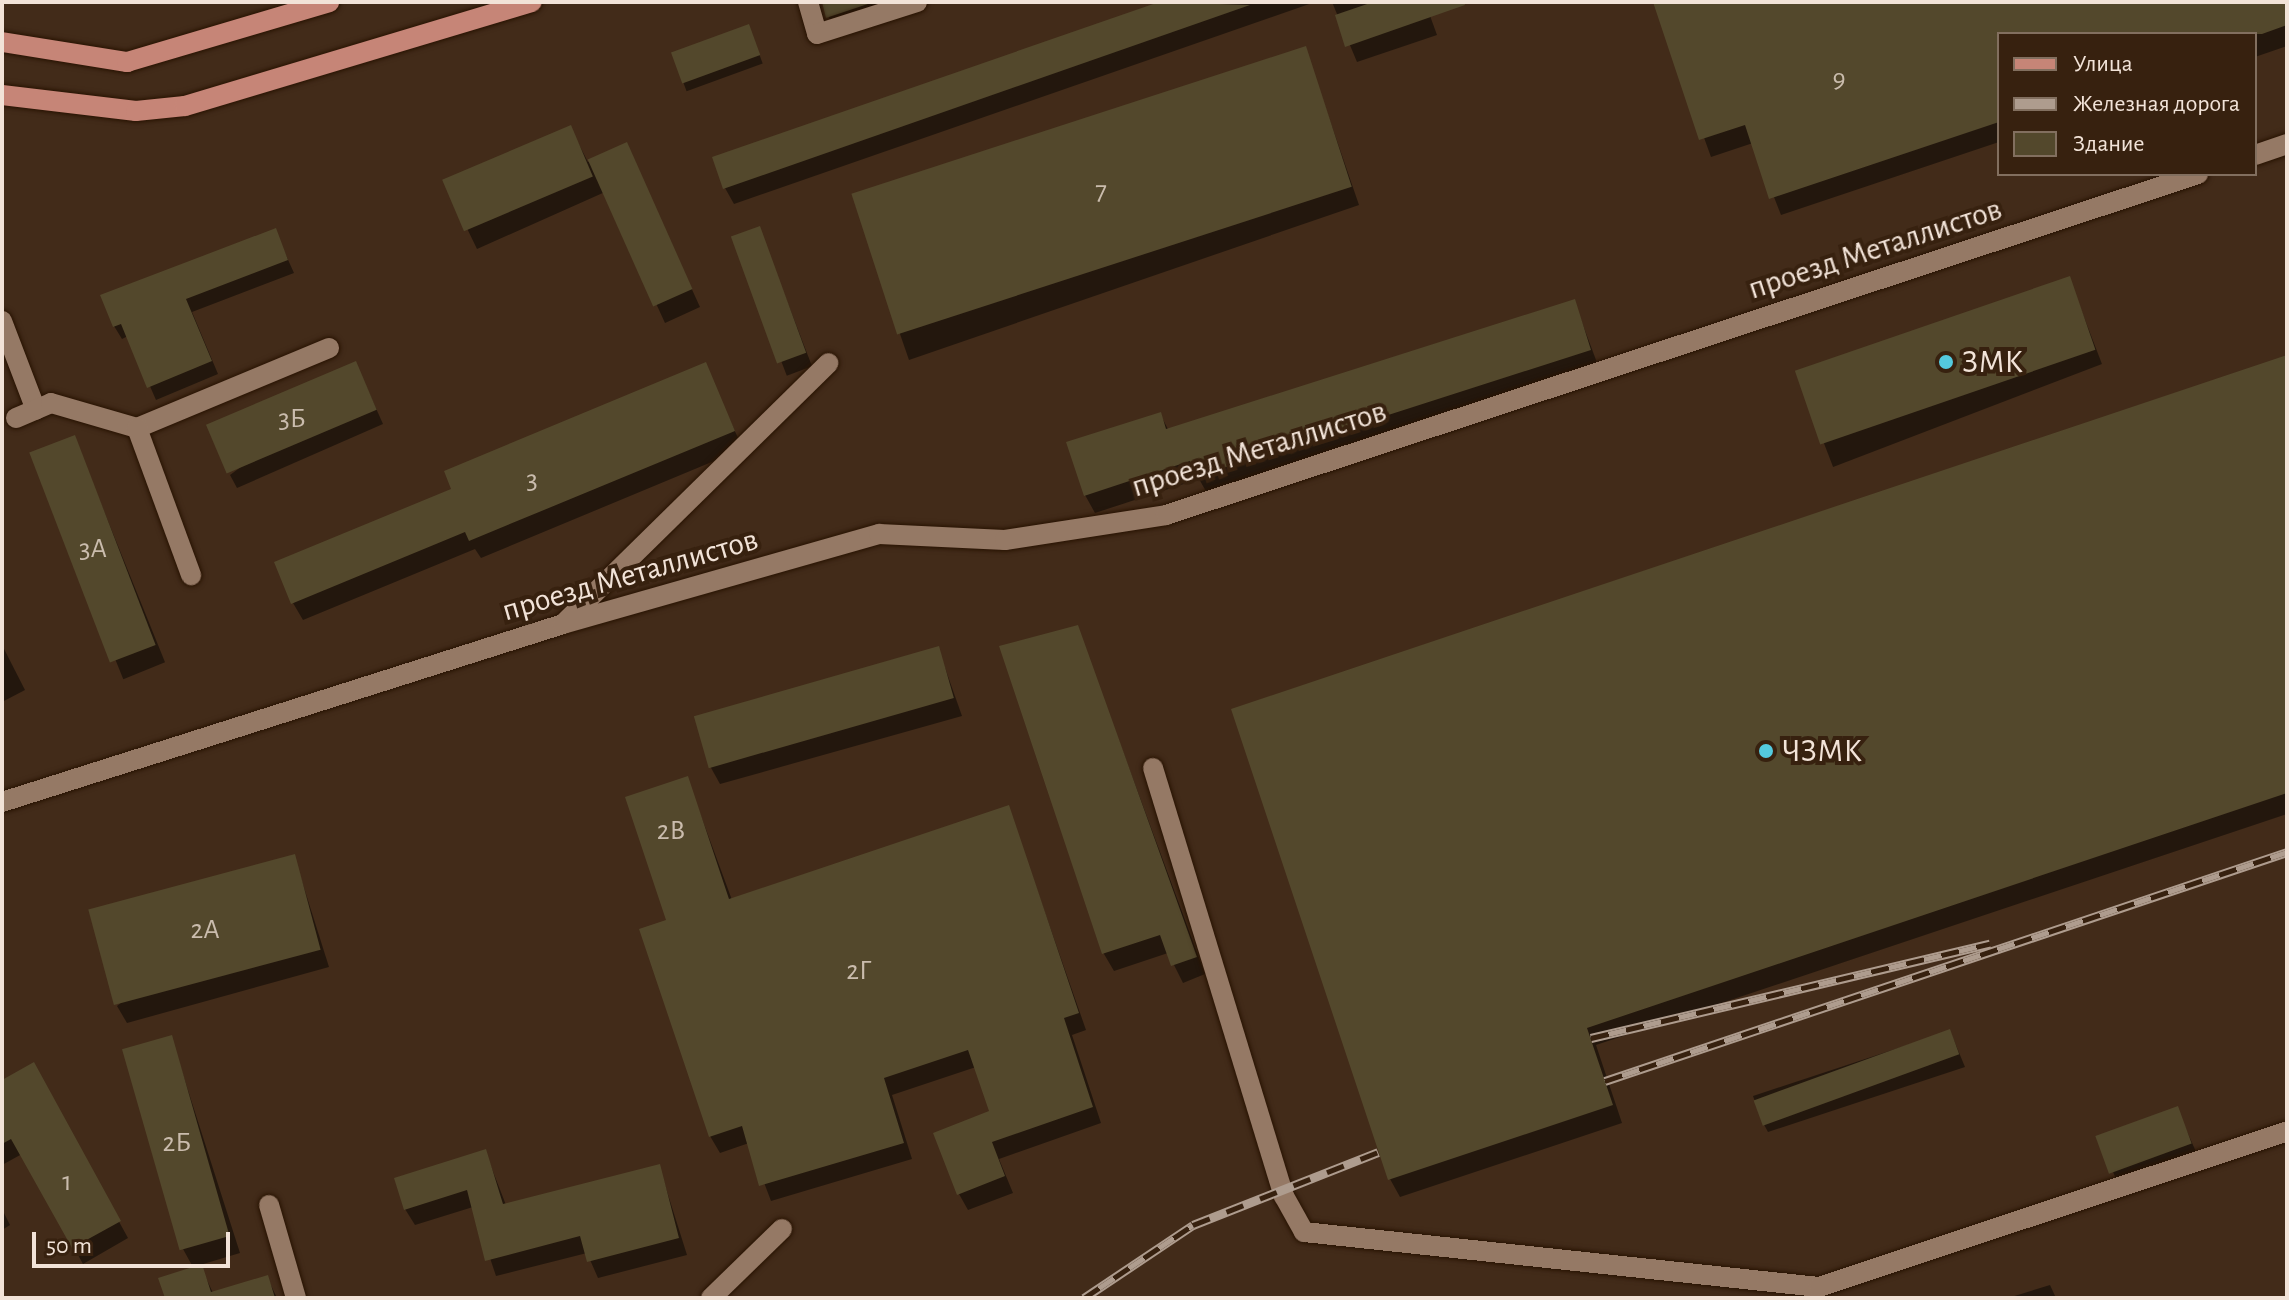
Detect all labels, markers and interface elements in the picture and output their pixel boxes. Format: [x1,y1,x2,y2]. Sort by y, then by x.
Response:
legend [1997,32,2257,176]
text: Улица [2073,52,2133,76]
house number: 9 [1832,62,1846,96]
text: Железная дорога [2073,92,2240,116]
text: Здание [2073,132,2144,156]
house number: 7 [1095,174,1107,208]
street label: проезд Металлистов [1743,190,2007,308]
place label: ЗМК [1962,343,2023,381]
marker: ЗМК [1937,353,1955,371]
street label: проезд Металлистов [1127,392,1391,506]
house number: 3Б [278,402,306,436]
house number: 3 [526,463,538,497]
street label: проезд Металлистов [498,520,762,630]
house number: 3А [79,532,107,566]
place label: ЧЗМК [1782,732,1862,770]
marker: ЧЗМК [1757,742,1775,760]
house number: 2В [657,814,685,848]
house number: 2А [190,913,220,947]
house number: 2Г [846,954,872,988]
house number: 2Б [163,1126,191,1160]
house number: 1 [62,1165,72,1199]
scale bar [36,1216,234,1266]
text: 50 m [46,1234,92,1258]

